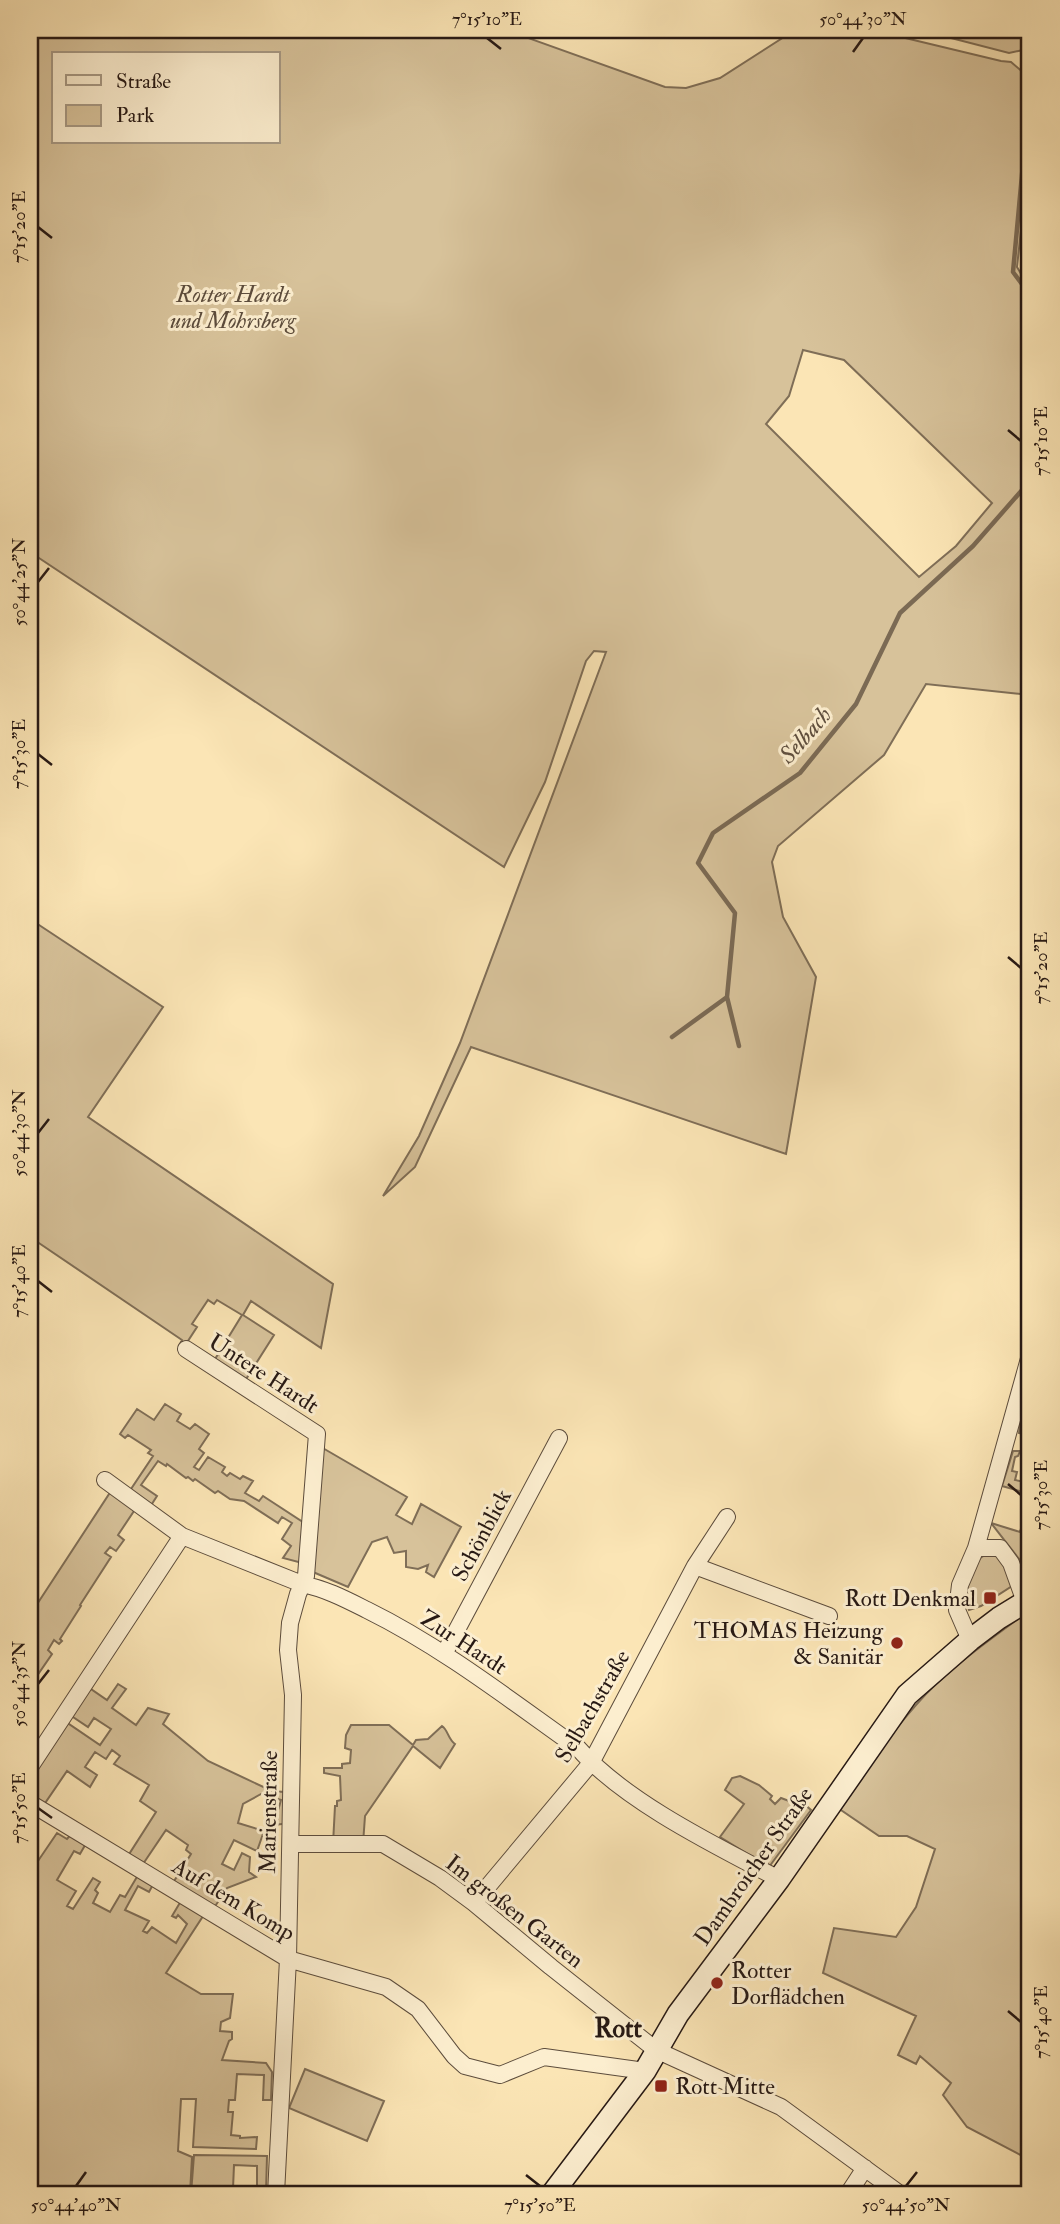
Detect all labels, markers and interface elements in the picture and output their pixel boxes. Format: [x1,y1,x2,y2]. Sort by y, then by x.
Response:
text: 7°15'10"E [452,8,522,31]
text: 50°44'30"N [819,8,907,31]
legend [52,52,280,144]
text: Straße [116,68,171,95]
text: Park [116,102,154,129]
text: 7°15'20"E [8,191,31,263]
park label: Rotter Hardt und Mohrsberg [170,280,297,335]
text: 7°15'10"E [1030,406,1053,476]
text: 50°44'25"N [8,538,31,626]
water label: Selbach [771,700,839,771]
text: 7°15'30"E [8,719,31,789]
text: 7°15'20"E [1030,932,1053,1004]
text: 50°44'30"N [8,1089,31,1177]
text: 7°15'40"E [8,1244,31,1318]
street label: Untere Hardt [203,1327,324,1420]
text: 7°15'30"E [1030,1460,1053,1530]
street label: Schönblick [445,1484,518,1586]
place label: Rott Denkmal [845,1584,976,1613]
marker: Rott Denkmal [982,1590,998,1606]
street label: Zur Hardt [415,1604,513,1681]
place label: THOMAS Heizung & Sanitär [694,1616,884,1671]
marker: THOMAS Heizung & Sanitär [889,1635,905,1651]
text: 50°44'35"N [8,1641,31,1727]
street label: Selbachstraße [548,1644,637,1768]
street label: Marienstraße [253,1750,284,1874]
text: 7°15'50"E [8,1772,31,1844]
street label: Dambroicher Straße [688,1781,819,1951]
street label: Im großen Garten [440,1848,590,1975]
street label: Auf dem Komp [166,1851,301,1948]
place label: Rotter Dorflädchen [731,1956,845,2011]
marker: Rotter Dorflädchen [709,1975,725,1991]
text: 7°15'40"E [1030,1985,1053,2059]
district label: Rott [594,2013,642,2045]
place label: Rott Mitte [675,2072,775,2101]
marker: Rott Mitte [653,2078,669,2094]
text: 50°44'40"N [31,2194,121,2217]
text: 7°15'50"E [504,2194,576,2217]
text: 50°44'50"N [862,2194,950,2217]

